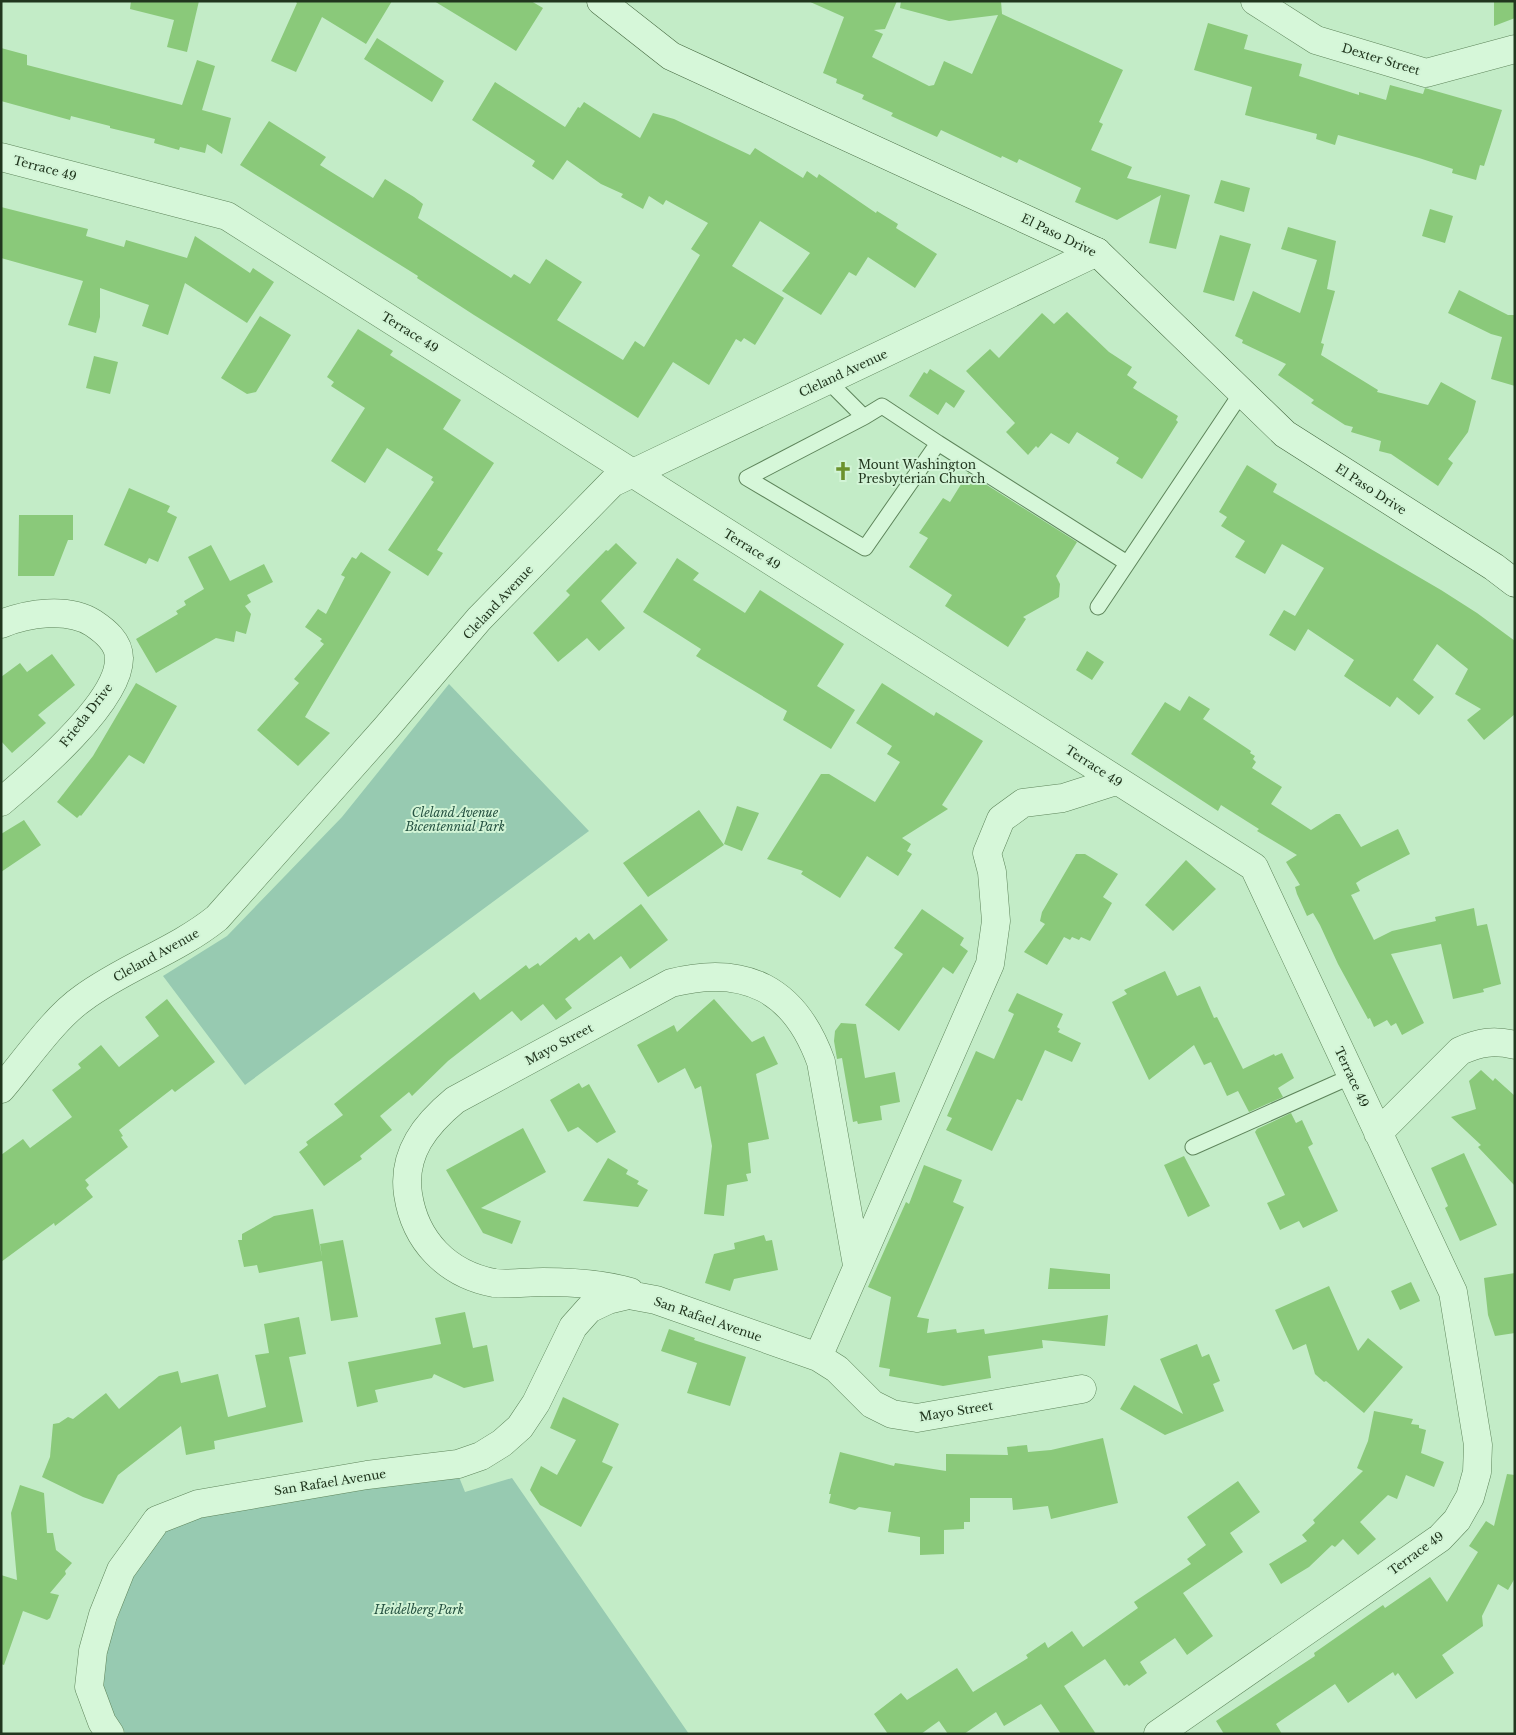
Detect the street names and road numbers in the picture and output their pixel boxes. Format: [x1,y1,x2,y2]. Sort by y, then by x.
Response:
street label: Dexter Street [1340,40,1422,78]
street label: Terrace 49 [12,152,78,184]
street label: El Paso Drive [1019,210,1099,260]
street label: Terrace 49 [379,308,441,356]
street label: Cleland Avenue [796,346,890,400]
street label: El Paso Drive [1333,460,1410,518]
street label: Terrace 49 [721,525,783,573]
street label: Cleland Avenue [460,562,536,642]
street label: Frieda Drive [56,680,116,750]
street label: Terrace 49 [1063,742,1125,790]
street label: Cleland Avenue [110,925,202,985]
street label: Mayo Street [523,1020,596,1068]
street label: Terrace 49 [1332,1044,1372,1110]
street label: San Rafael Avenue [652,1293,764,1345]
street label: Mayo Street [918,1398,994,1424]
street label: San Rafael Avenue [273,1466,387,1498]
street label: Terrace 49 [1385,1528,1447,1578]

